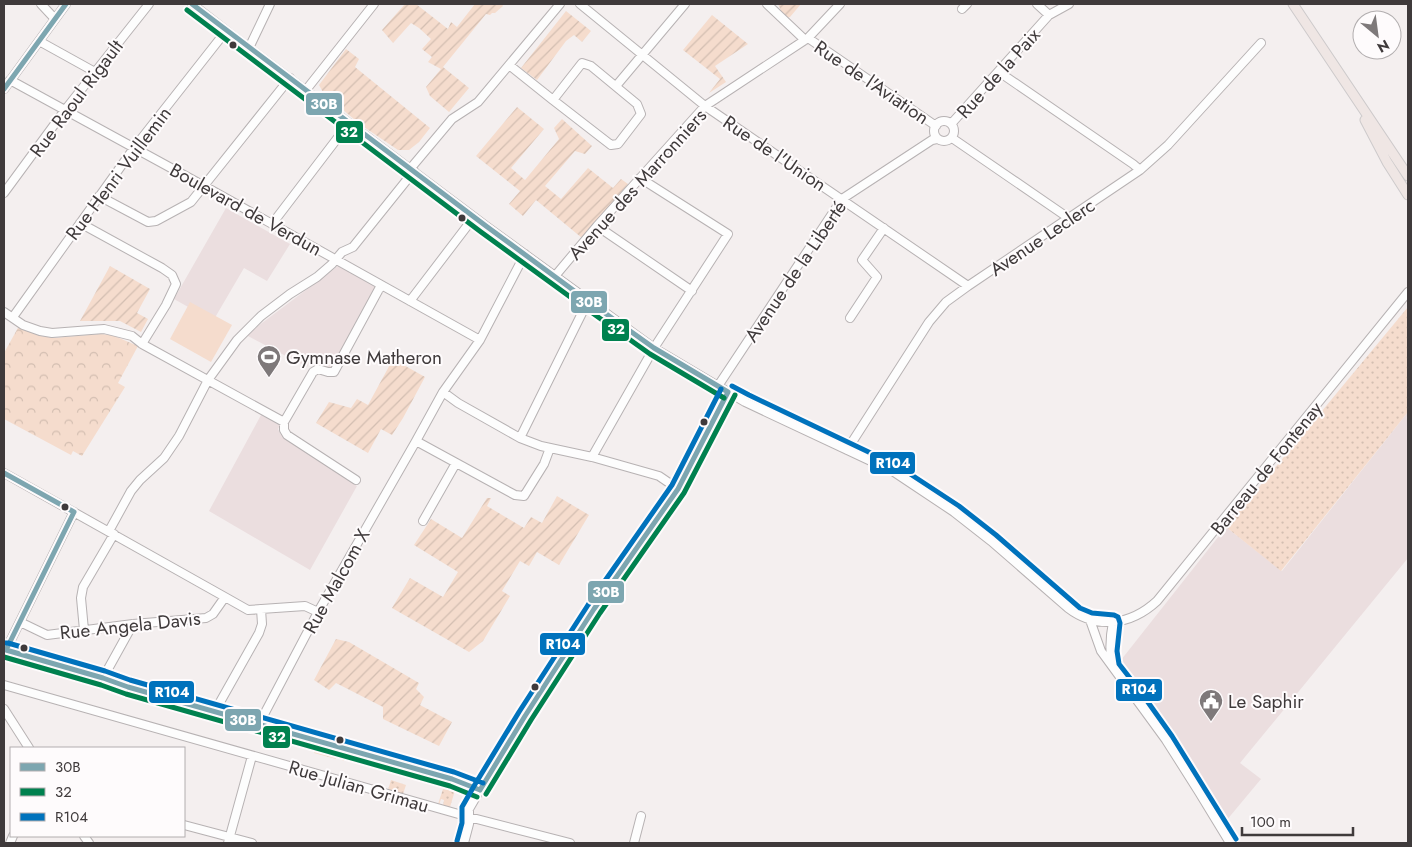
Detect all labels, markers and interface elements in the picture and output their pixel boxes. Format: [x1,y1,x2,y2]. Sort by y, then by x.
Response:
north arrow [1352,10,1402,60]
street label: Rue de la Paix [950,22,1046,125]
street label: Rue Raoul Rigault [23,34,130,163]
street label: Rue de l'Aviation [809,34,934,131]
text: N [1374,35,1393,58]
unlabelled marker [228,40,238,50]
line badge: 30B [305,92,343,116]
text: 30B [310,94,338,114]
street label: Rue Henri Vuillemin [59,101,178,246]
street label: Avenue des Marronniers [562,102,713,266]
street label: Rue de l'Union [718,109,832,198]
line badge: 32 [335,120,364,144]
text: 32 [340,122,358,142]
street label: Boulevard de Verdun [165,156,327,262]
street label: Avenue Leclerc [984,192,1100,283]
street label: Avenue de la Liberté [738,195,853,347]
unlabelled marker [457,213,467,223]
line badge: 30B [570,290,608,314]
text: 30B [575,292,603,312]
line badge: 32 [601,318,630,342]
text: 32 [607,319,625,339]
sports icon: Gymnase Matheron [256,344,282,378]
place label: Gymnase Matheron [286,344,442,371]
street label: Barreau de Fontenay [1204,395,1329,541]
unlabelled marker [699,417,709,427]
line badge: R104 [869,451,916,475]
text: R104 [875,453,911,473]
unlabelled marker [60,502,70,512]
street label: Rue Malcom X [297,524,376,638]
line badge: 30B [587,580,625,604]
text: 30B [592,582,620,602]
street label: Rue Angela Davis [58,605,202,646]
line badge: R104 [539,632,586,656]
text: R104 [545,634,581,654]
unlabelled marker [19,643,29,653]
line badge: R104 [1115,678,1163,702]
text: R104 [1121,679,1157,699]
line badge: R104 [148,680,195,704]
text: R104 [154,682,190,702]
unlabelled marker [530,682,540,692]
public building icon: Le Saphir [1198,688,1224,722]
place label: Le Saphir [1228,688,1304,715]
line badge: 30B [224,708,262,732]
text: 30B [229,710,257,730]
line badge: 32 [262,725,291,749]
text: 32 [268,727,286,747]
unlabelled marker [335,735,345,745]
legend [10,747,185,837]
street label: Rue Julian Grimau [286,754,432,819]
text: 30B [55,756,81,778]
text: 32 [55,781,72,803]
scale bar [1242,804,1353,836]
text: R104 [55,806,88,828]
text: 100 m [1250,811,1291,833]

